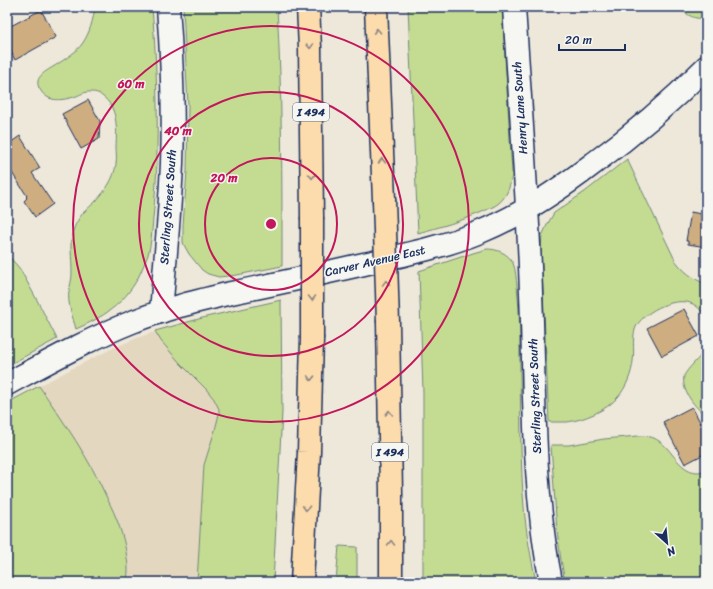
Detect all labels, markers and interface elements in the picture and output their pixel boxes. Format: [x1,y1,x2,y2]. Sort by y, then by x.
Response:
scale bar [559,26,625,52]
one-way arrow [373,28,382,34]
text: 20 m [565,29,592,51]
one-way arrow [306,43,314,49]
street label: Henry Lane South [506,61,534,155]
text: 60 m [117,73,145,95]
road number: I 494 [293,103,329,121]
text: 40 m [163,120,192,142]
street label: Sterling Street South [153,149,183,265]
one-way arrow [378,158,387,164]
text: 20 m [210,167,238,189]
one-way arrow [308,173,316,179]
centre of rings [264,217,278,231]
street label: Carver Avenue East [323,239,427,283]
one-way arrow [382,280,391,286]
one-way arrow [308,295,316,301]
street label: Sterling Street South [522,338,548,454]
one-way arrow [307,375,316,381]
one-way arrow [385,410,394,416]
road number: I 494 [372,443,408,461]
one-way arrow [302,505,311,511]
north arrow [647,523,687,563]
one-way arrow [387,540,395,546]
text: N [663,541,680,562]

